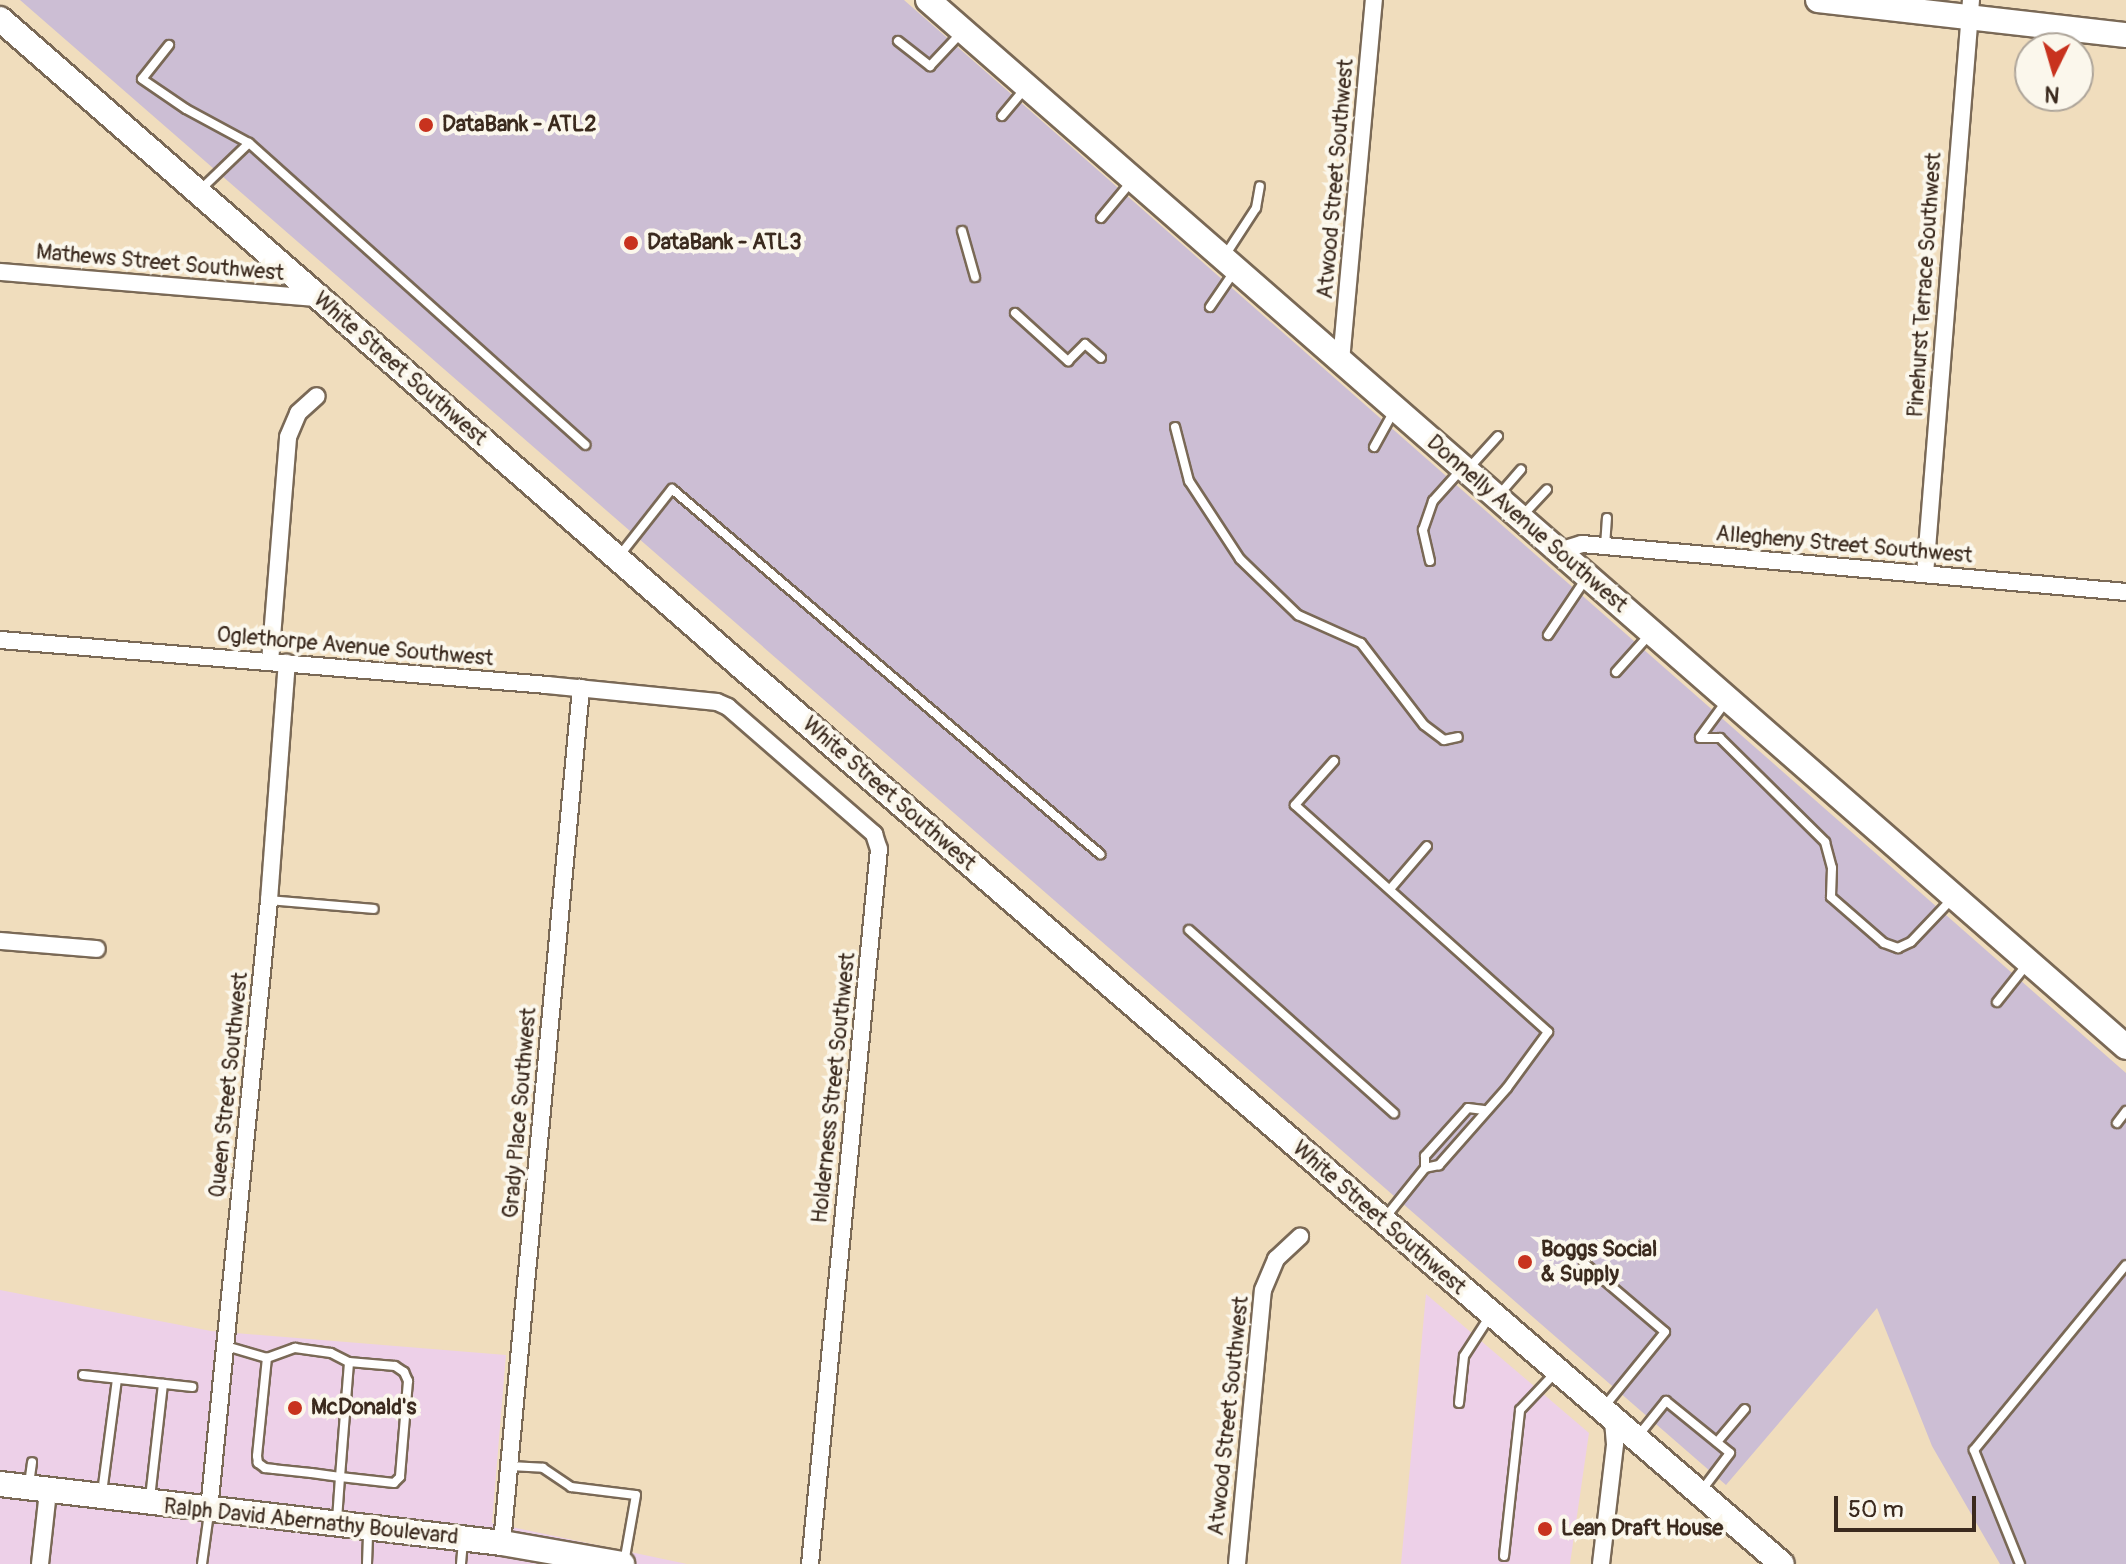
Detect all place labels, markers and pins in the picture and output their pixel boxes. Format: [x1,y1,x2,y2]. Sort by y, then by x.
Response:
place label: DataBank - ATL2 [442,112,596,138]
marker: DataBank - ATL2 [417,116,435,134]
place label: DataBank - ATL3 [647,230,801,256]
marker: DataBank - ATL3 [622,234,640,252]
place label: Boggs Social & Supply [1541,1236,1657,1288]
marker: Boggs Social & Supply [1516,1253,1534,1271]
place label: McDonald's [311,1395,416,1421]
marker: McDonald's [286,1399,304,1417]
place label: Lean Draft House [1561,1516,1723,1542]
marker: Lean Draft House [1536,1520,1554,1538]

